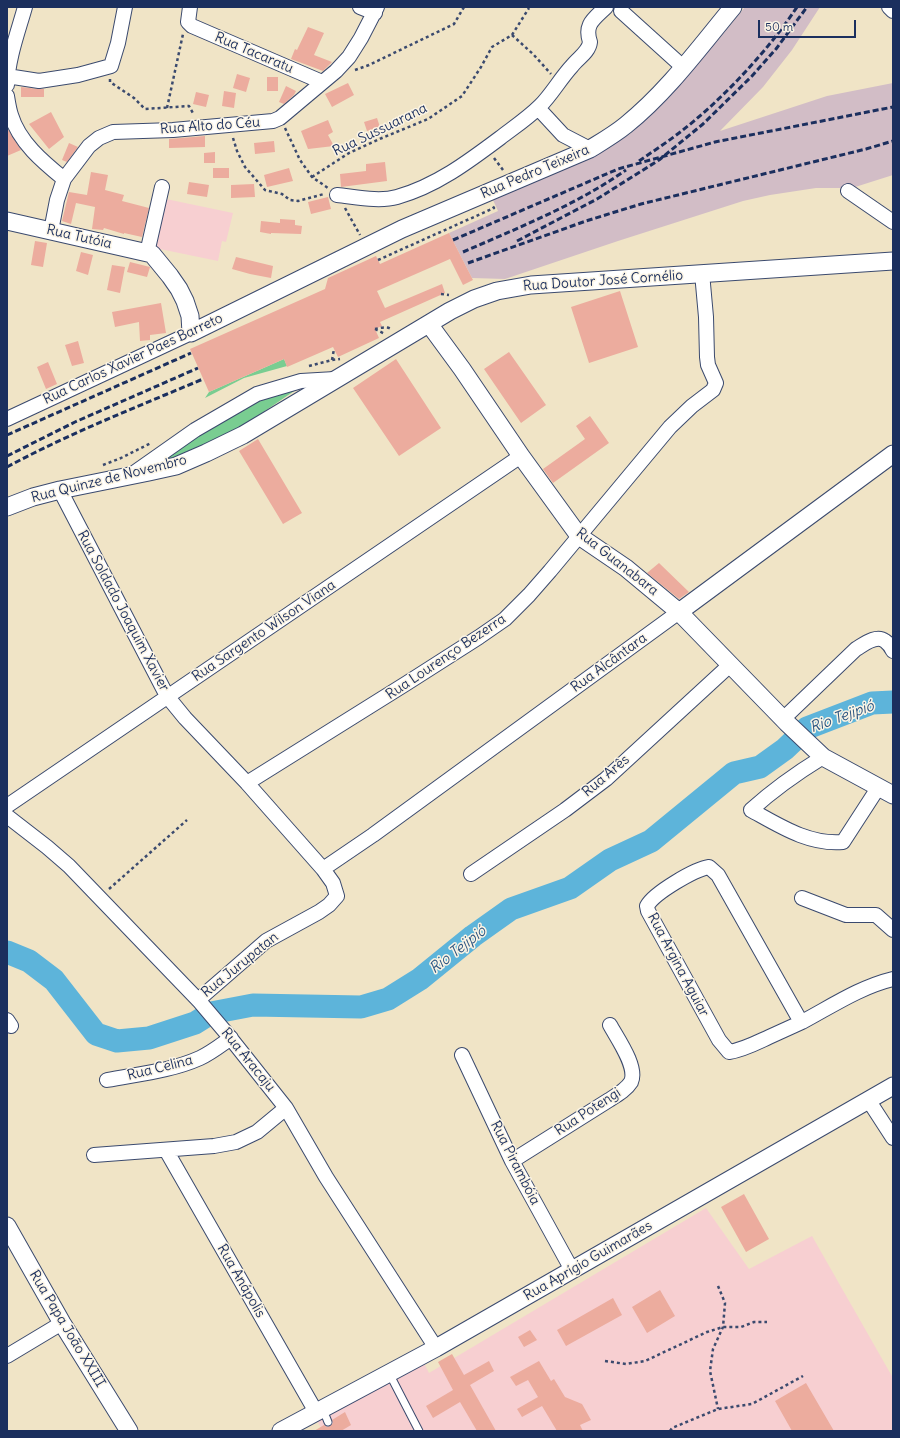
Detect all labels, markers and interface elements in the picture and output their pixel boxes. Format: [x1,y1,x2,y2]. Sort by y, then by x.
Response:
scale bar [760,12,858,38]
text: 50 m [765,19,793,34]
street label: Rua Tacaratu [212,29,296,77]
street label: Rua Sussuarana [330,100,430,160]
street label: Rua Alto do Céu [159,114,261,138]
street label: Rua Pedro Teixeira [478,142,592,202]
street label: Rua Tutóia [45,221,113,253]
street label: Rua Doutor José Cornélio [522,267,684,295]
street label: Rua Carlos Xavier Paes Barreto [40,310,226,408]
street label: Rua Quinze de Novembro [29,452,189,506]
street label: Rua Guanabara [572,525,662,599]
street label: Rua Soldado Joaquim Xavier [73,528,173,694]
street label: Rua Sargento Wilson Viana [189,577,339,685]
street label: Rua Lourenço Bezerra [383,611,509,703]
street label: Rua Alcântara [568,630,650,696]
water label: Rio Tejipió [808,697,876,737]
street label: Rua Arês [579,751,633,801]
street label: Rua Argina Aguiar [644,910,712,1020]
water label: Rio Tejipió [426,922,490,978]
street label: Rua Jurupatan [198,929,282,1001]
street label: Rua Aracaju [217,1025,279,1095]
street label: Rua Celina [125,1052,195,1084]
street label: Rua Potengi [552,1084,624,1140]
street label: Rua Pirambóia [487,1118,543,1208]
street label: Rua Aprígio Guimarães [521,1217,655,1305]
street label: Rua Anápolis [213,1241,269,1321]
street label: Rua Papa João XXIII [25,1267,109,1391]

